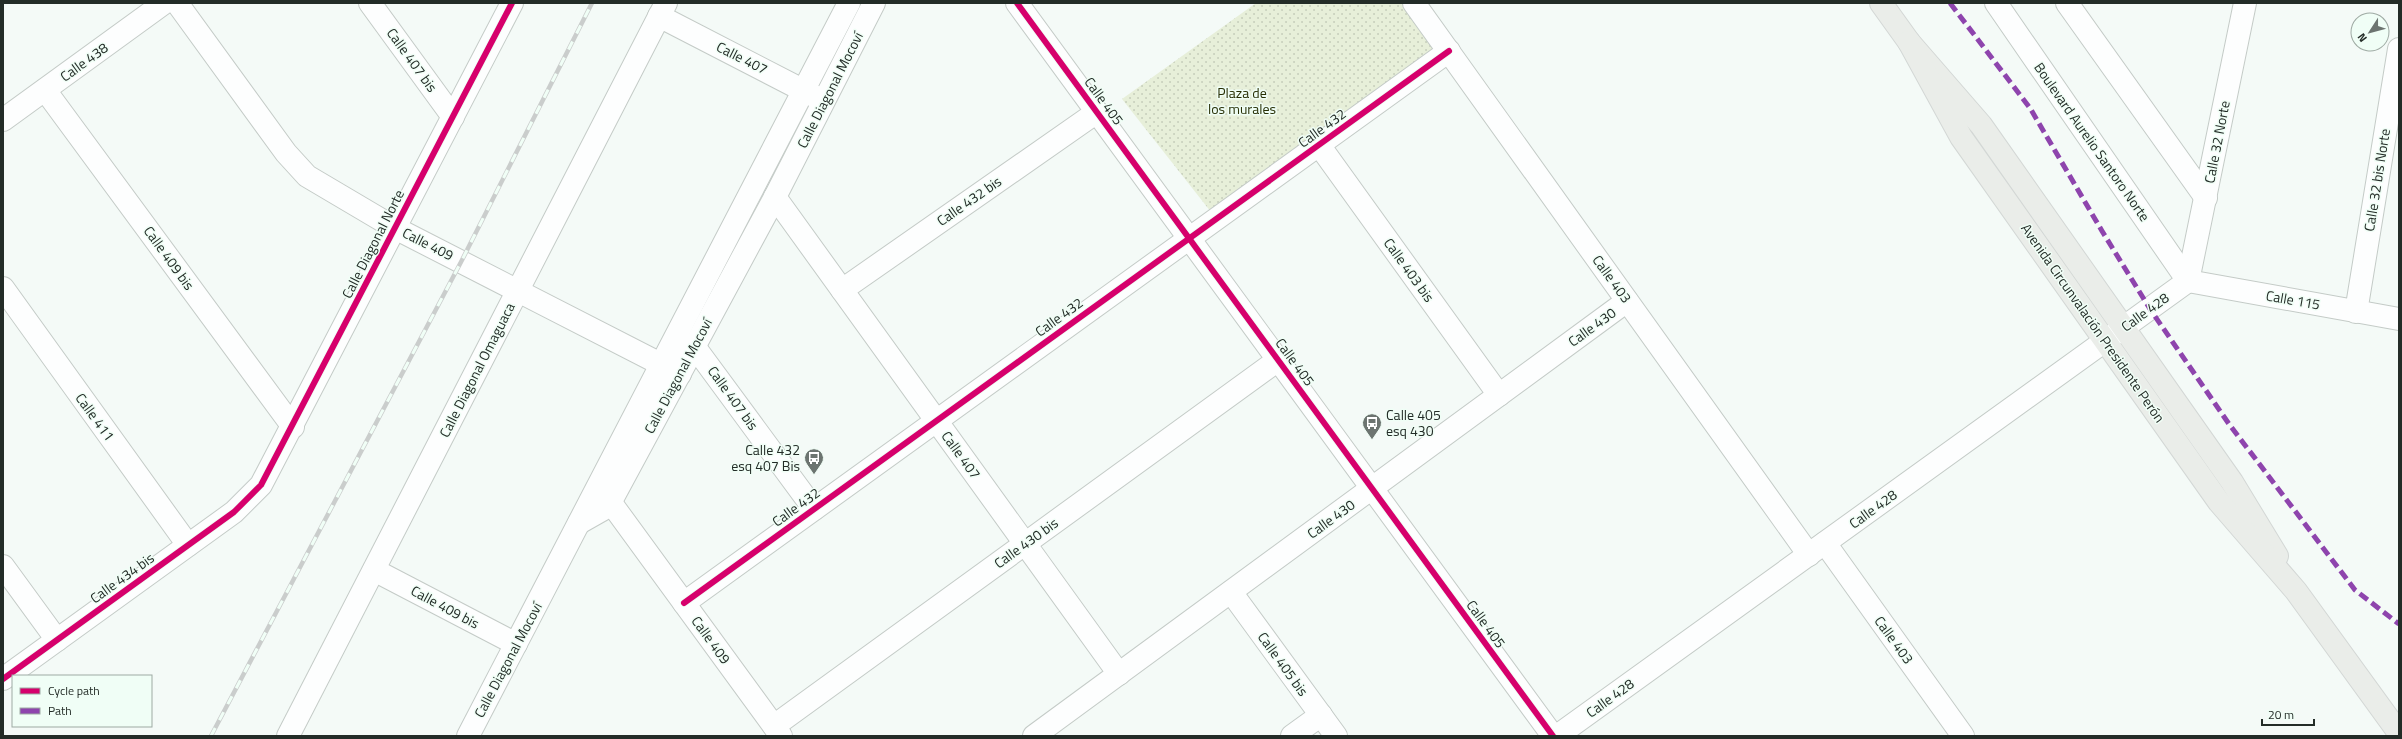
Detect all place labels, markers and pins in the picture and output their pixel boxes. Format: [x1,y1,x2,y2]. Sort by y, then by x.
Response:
place label: Calle 405 esq 430 [1386,404,1441,441]
bus stop icon: Calle 405 esq 430 [1361,412,1383,440]
place label: Calle 432 esq 407 Bis [731,439,800,476]
bus stop icon: Calle 432 esq 407 Bis [803,447,825,475]

